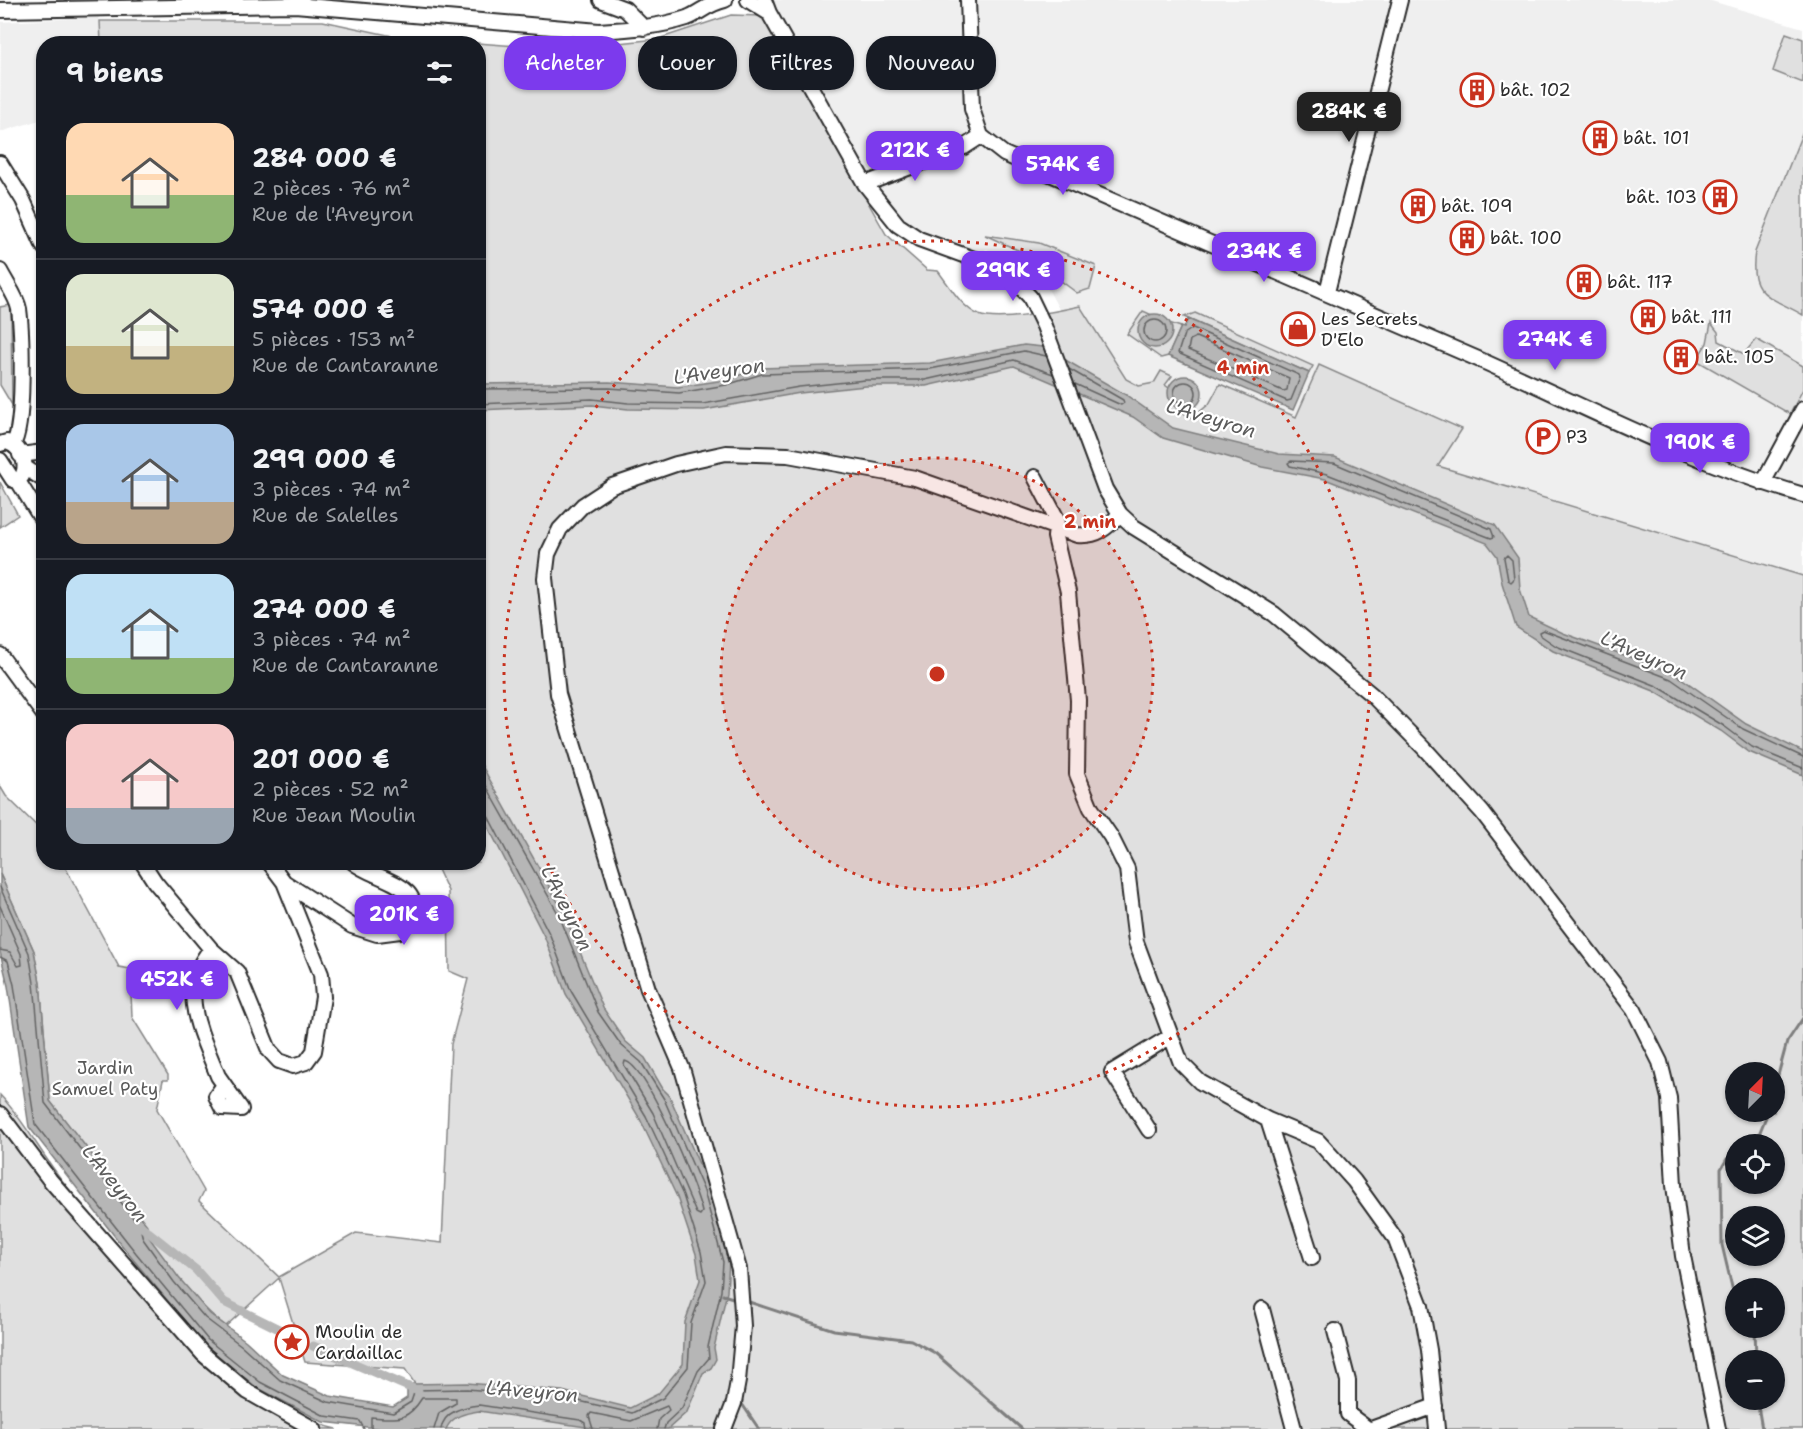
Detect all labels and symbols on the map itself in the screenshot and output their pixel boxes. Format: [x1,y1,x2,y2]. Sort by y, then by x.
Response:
building icon: bât. 102 [1459,72,1495,108]
place label: bât. 102 [1500,78,1571,102]
pin: 284K € [1300,92,1398,143]
building icon: bât. 101 [1582,120,1618,156]
place label: bât. 101 [1623,126,1689,150]
pin: 212K € [866,131,964,182]
pin: 574K € [1014,145,1112,196]
building icon: bât. 103 [1702,179,1738,215]
place label: bât. 103 [1626,185,1697,209]
building icon: bât. 109 [1400,188,1436,224]
place label: bât. 109 [1441,194,1513,218]
building icon: bât. 100 [1449,220,1485,256]
place label: bât. 100 [1490,226,1562,250]
pin: 234K € [1215,232,1313,283]
pin: 299K € [964,251,1062,302]
building icon: bât. 117 [1566,264,1602,300]
place label: bât. 117 [1607,270,1673,294]
building icon: bât. 111 [1630,299,1666,335]
place label: bât. 111 [1671,305,1732,329]
place label: Les Secrets D'Elo [1321,307,1418,352]
shop icon: Les Secrets D'Elo [1280,311,1316,347]
pin: 274K € [1506,320,1604,371]
building icon: bât. 105 [1663,339,1699,375]
place label: bât. 105 [1704,345,1774,369]
water label: L'Aveyron [671,352,767,390]
text: 4 min [1217,356,1269,380]
water label: L'Aveyron [1163,392,1259,444]
parking icon: P3 [1525,419,1561,455]
pin: 190K € [1651,423,1749,474]
place label: P3 [1566,425,1588,449]
text: 2 min [1064,510,1116,534]
water label: L'Aveyron [1596,624,1692,686]
centre of rings [927,664,947,684]
water label: L'Aveyron [535,861,599,955]
pin: 201K € [355,895,453,946]
pin: 452K € [128,960,226,1011]
park label: Jardin Samuel Paty [52,1056,158,1101]
north arrow [1725,1062,1785,1122]
water label: L'Aveyron [76,1139,154,1227]
place label: Moulin de Cardaillac [315,1320,403,1365]
place icon: Moulin de Cardaillac [274,1324,310,1360]
water label: L'Aveyron [485,1374,579,1408]

